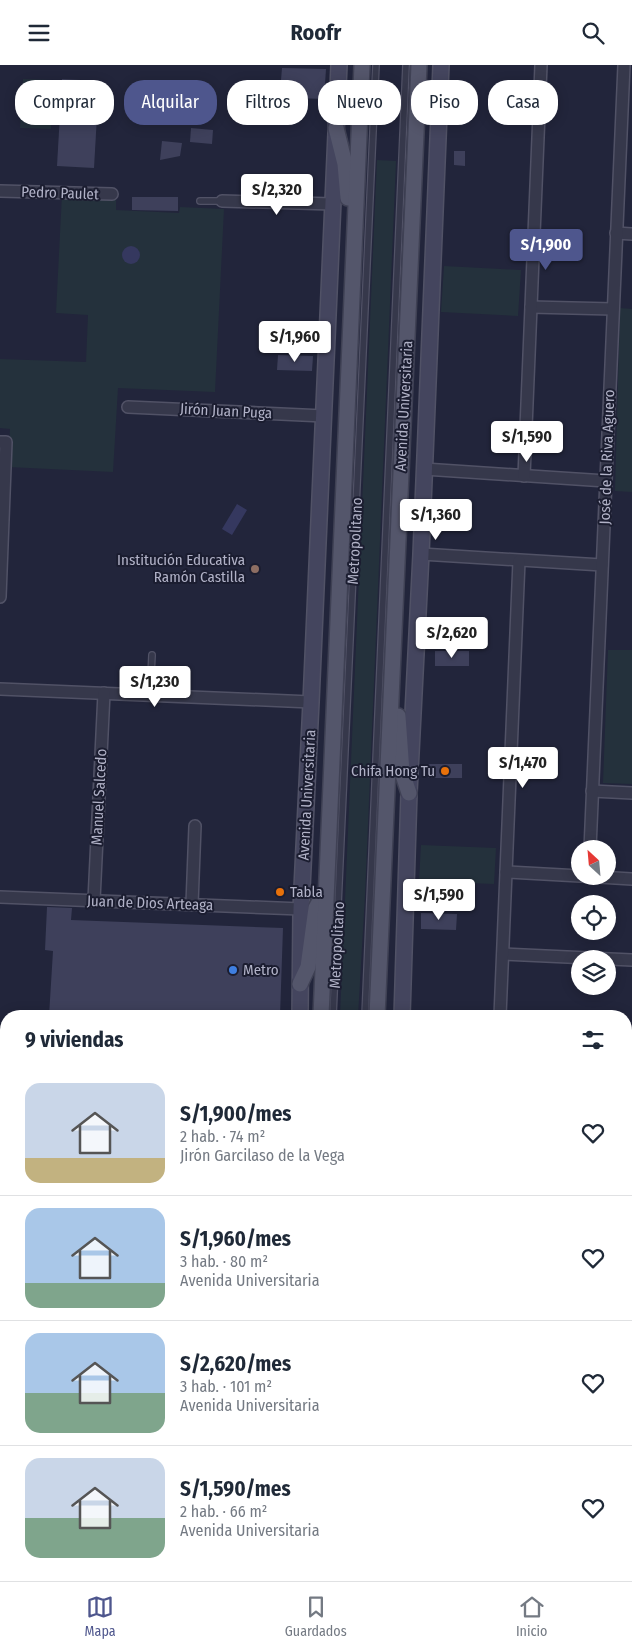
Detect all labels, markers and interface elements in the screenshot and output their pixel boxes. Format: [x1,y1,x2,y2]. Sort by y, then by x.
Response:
icon: menu [25,19,53,47]
text: Roofr [291,19,341,46]
icon: search [579,19,607,47]
chip: Comprar [15,80,114,125]
chip: Alquilar [124,80,217,125]
chip: Filtros [227,80,308,125]
chip: Nuevo [318,80,401,125]
chip: Piso [411,80,478,125]
chip: Casa [488,80,558,125]
pin: S/2,320 [231,173,323,216]
text: S/2,320 [252,180,302,199]
street label: Pedro Paulet [21,183,99,203]
pin: S/1,900 [500,229,592,271]
text: S/1,900 [521,235,571,254]
pin: S/1,960 [249,321,341,363]
text: S/1,960 [270,327,320,346]
street label: Avenida Universitaria [392,340,416,472]
street label: José de la Riva Aguero [596,389,618,525]
street label: Jirón Juan Puga [179,400,273,422]
pin: S/1,590 [481,421,573,463]
text: S/1,590 [502,427,552,446]
street label: Metropolitano [344,497,366,585]
pin: S/1,360 [390,499,482,541]
text: S/1,360 [411,505,461,524]
place label: Institución Educativa Ramón Castilla [117,551,245,586]
marker: Institución Educativa Ramón Castilla [249,563,261,575]
pin: S/2,620 [406,617,498,659]
text: S/2,620 [427,623,477,642]
pin: S/1,230 [109,665,201,708]
text: S/1,230 [131,672,179,691]
street label: Avenida Universitaria [295,729,319,861]
pin: S/1,470 [477,747,569,789]
street label: Manuel Salcedo [87,748,111,846]
text: S/1,470 [499,753,547,772]
place label: Chifa Hong Tu [351,762,435,780]
marker: Chifa Hong Tu [439,765,451,777]
north arrow [571,840,616,885]
map controls [571,840,616,995]
pin: S/1,590 [393,879,485,921]
place label: Tabla [290,883,323,901]
text: S/1,590 [414,885,464,904]
marker: Tabla [274,886,286,898]
street label: Juan de Dios Arteaga [87,892,213,914]
button: locate [571,895,616,940]
street label: Metropolitano [326,901,348,989]
button: layers [571,950,616,995]
place label: Metro [243,961,279,979]
marker: Metro [227,964,239,976]
icon: filters [579,1026,607,1054]
text: 9 viviendas [25,1027,123,1053]
text: S/1,900/mes [180,1101,292,1127]
icon: home [65,1103,125,1163]
icon: heart [579,1119,607,1147]
text: 2 hab. · 74 m² [180,1127,265,1146]
text: Jirón Garcilaso de la Vega [180,1146,345,1165]
text: S/1,960/mes [180,1226,291,1252]
icon: home [65,1228,125,1288]
icon: heart [579,1244,607,1272]
text: 3 hab. · 80 m² [180,1252,268,1271]
text: Avenida Universitaria [180,1271,320,1290]
text: S/2,620/mes [180,1351,291,1377]
icon: home [65,1353,125,1413]
icon: heart [579,1369,607,1397]
text: 3 hab. · 101 m² [180,1377,272,1396]
text: Avenida Universitaria [180,1396,320,1415]
text: S/1,590/mes [180,1476,291,1502]
icon: home [65,1478,125,1538]
icon: heart [579,1494,607,1522]
text: 2 hab. · 66 m² [180,1502,267,1521]
text: Avenida Universitaria [180,1521,320,1540]
tab: Mapa [85,1593,116,1640]
tab: Guardados [285,1593,347,1640]
tab: Inicio [516,1593,547,1640]

